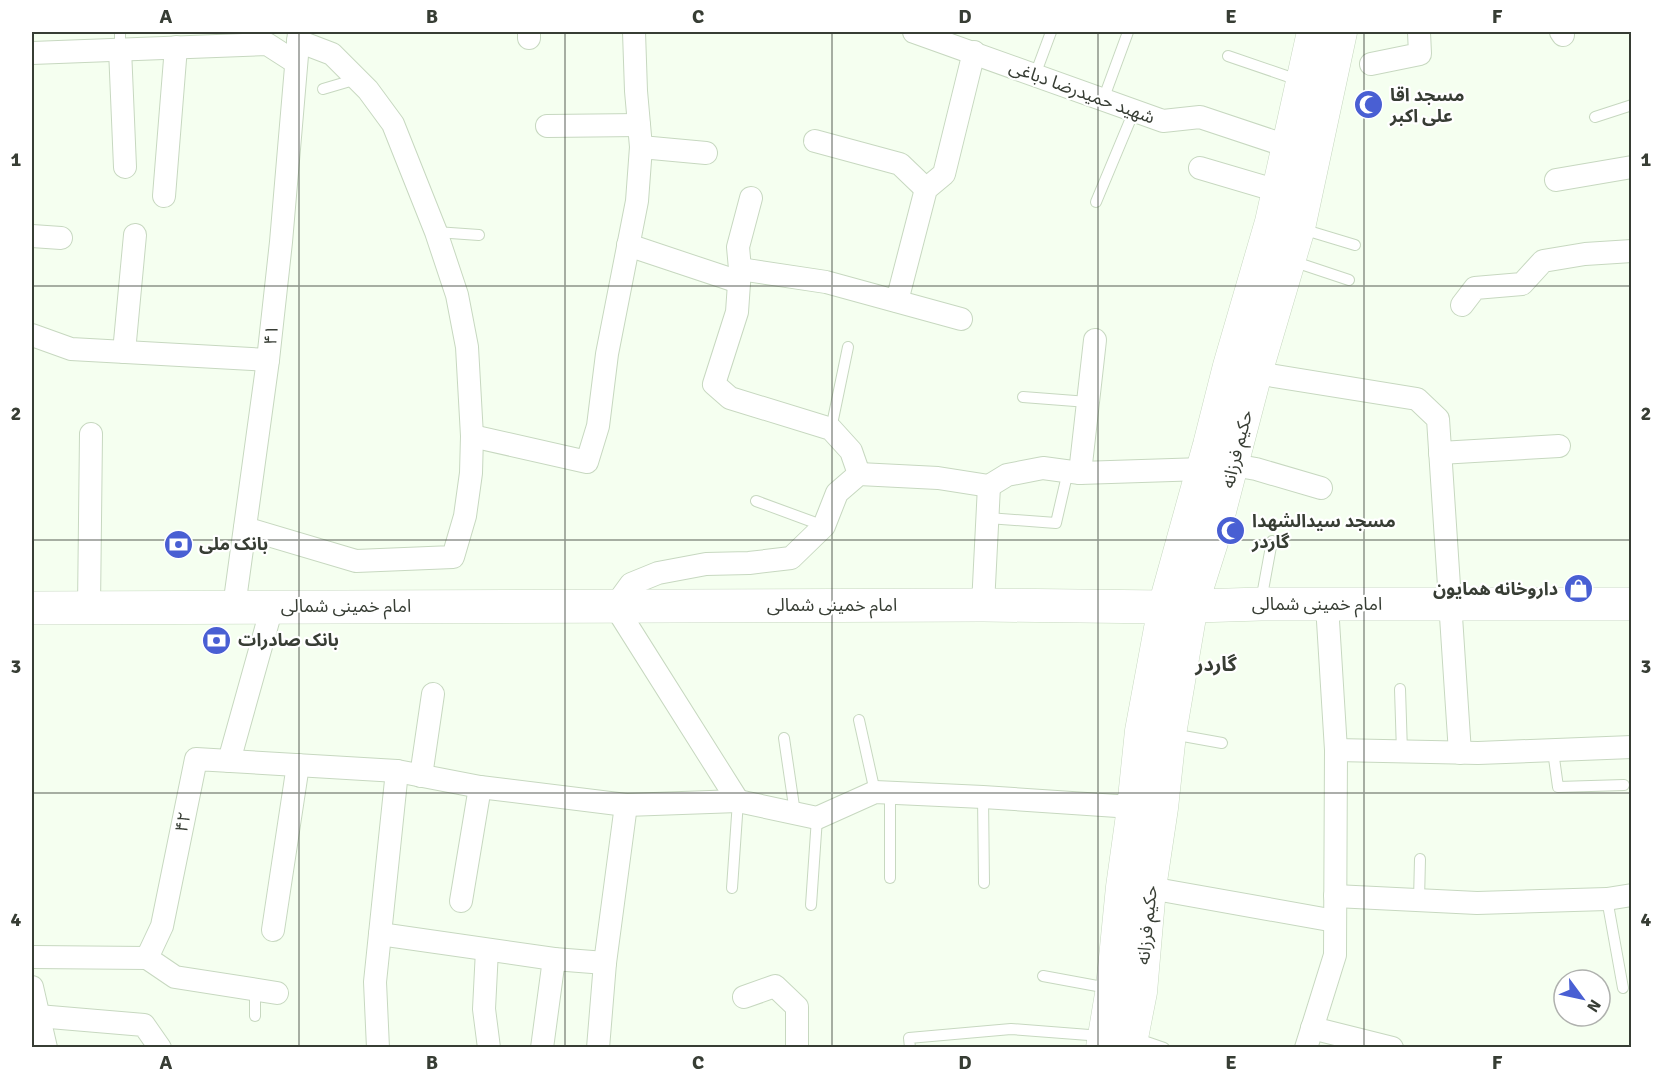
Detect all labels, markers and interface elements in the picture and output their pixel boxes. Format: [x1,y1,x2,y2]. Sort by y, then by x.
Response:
text: A [160,4,173,29]
text: B [426,4,438,29]
text: C [692,4,704,29]
text: D [958,4,972,29]
text: E [1225,4,1237,29]
text: F [1492,4,1503,29]
street label: شهید حمیدرضا دباغی [1006,55,1158,129]
place label: مسجد اقا علی اکبر [1389,84,1465,127]
mosque icon: مسجد اقا علی اکبر [1353,89,1385,121]
text: 1 [11,147,22,172]
text: 1 [1641,147,1652,172]
street label: ۴۱ [259,324,283,346]
text: 2 [11,401,21,426]
text: 2 [1641,401,1651,426]
street label: حکیم فرزانه [1217,408,1259,491]
place label: مسجد سیدالشهدا گاردر [1251,510,1396,553]
mosque icon: مسجد سیدالشهدا گاردر [1215,515,1247,547]
bank icon: بانک ملی [162,528,194,560]
place label: بانک ملی [199,533,268,555]
shop icon: داروخانه همایون [1563,573,1595,605]
place label: داروخانه همایون [1433,578,1558,600]
street label: امام خمینی شمالی [1252,593,1382,618]
street label: امام خمینی شمالی [767,594,897,619]
street label: امام خمینی شمالی [281,595,411,620]
bank icon: بانک صادرات [201,624,233,656]
place label: بانک صادرات [238,629,339,651]
district label: گاردر [1194,652,1238,677]
text: 3 [11,654,21,679]
text: 3 [1641,654,1651,679]
street label: ۴۲ [170,810,196,834]
street label: حکیم فرزانه [1132,884,1164,966]
text: 4 [11,907,22,932]
text: 4 [1641,907,1652,932]
north arrow [1552,968,1612,1028]
text: N [1582,996,1605,1016]
text: A [160,1050,173,1075]
text: B [426,1050,438,1075]
text: C [692,1050,704,1075]
text: D [958,1050,972,1075]
text: E [1225,1050,1237,1075]
text: F [1492,1050,1503,1075]

